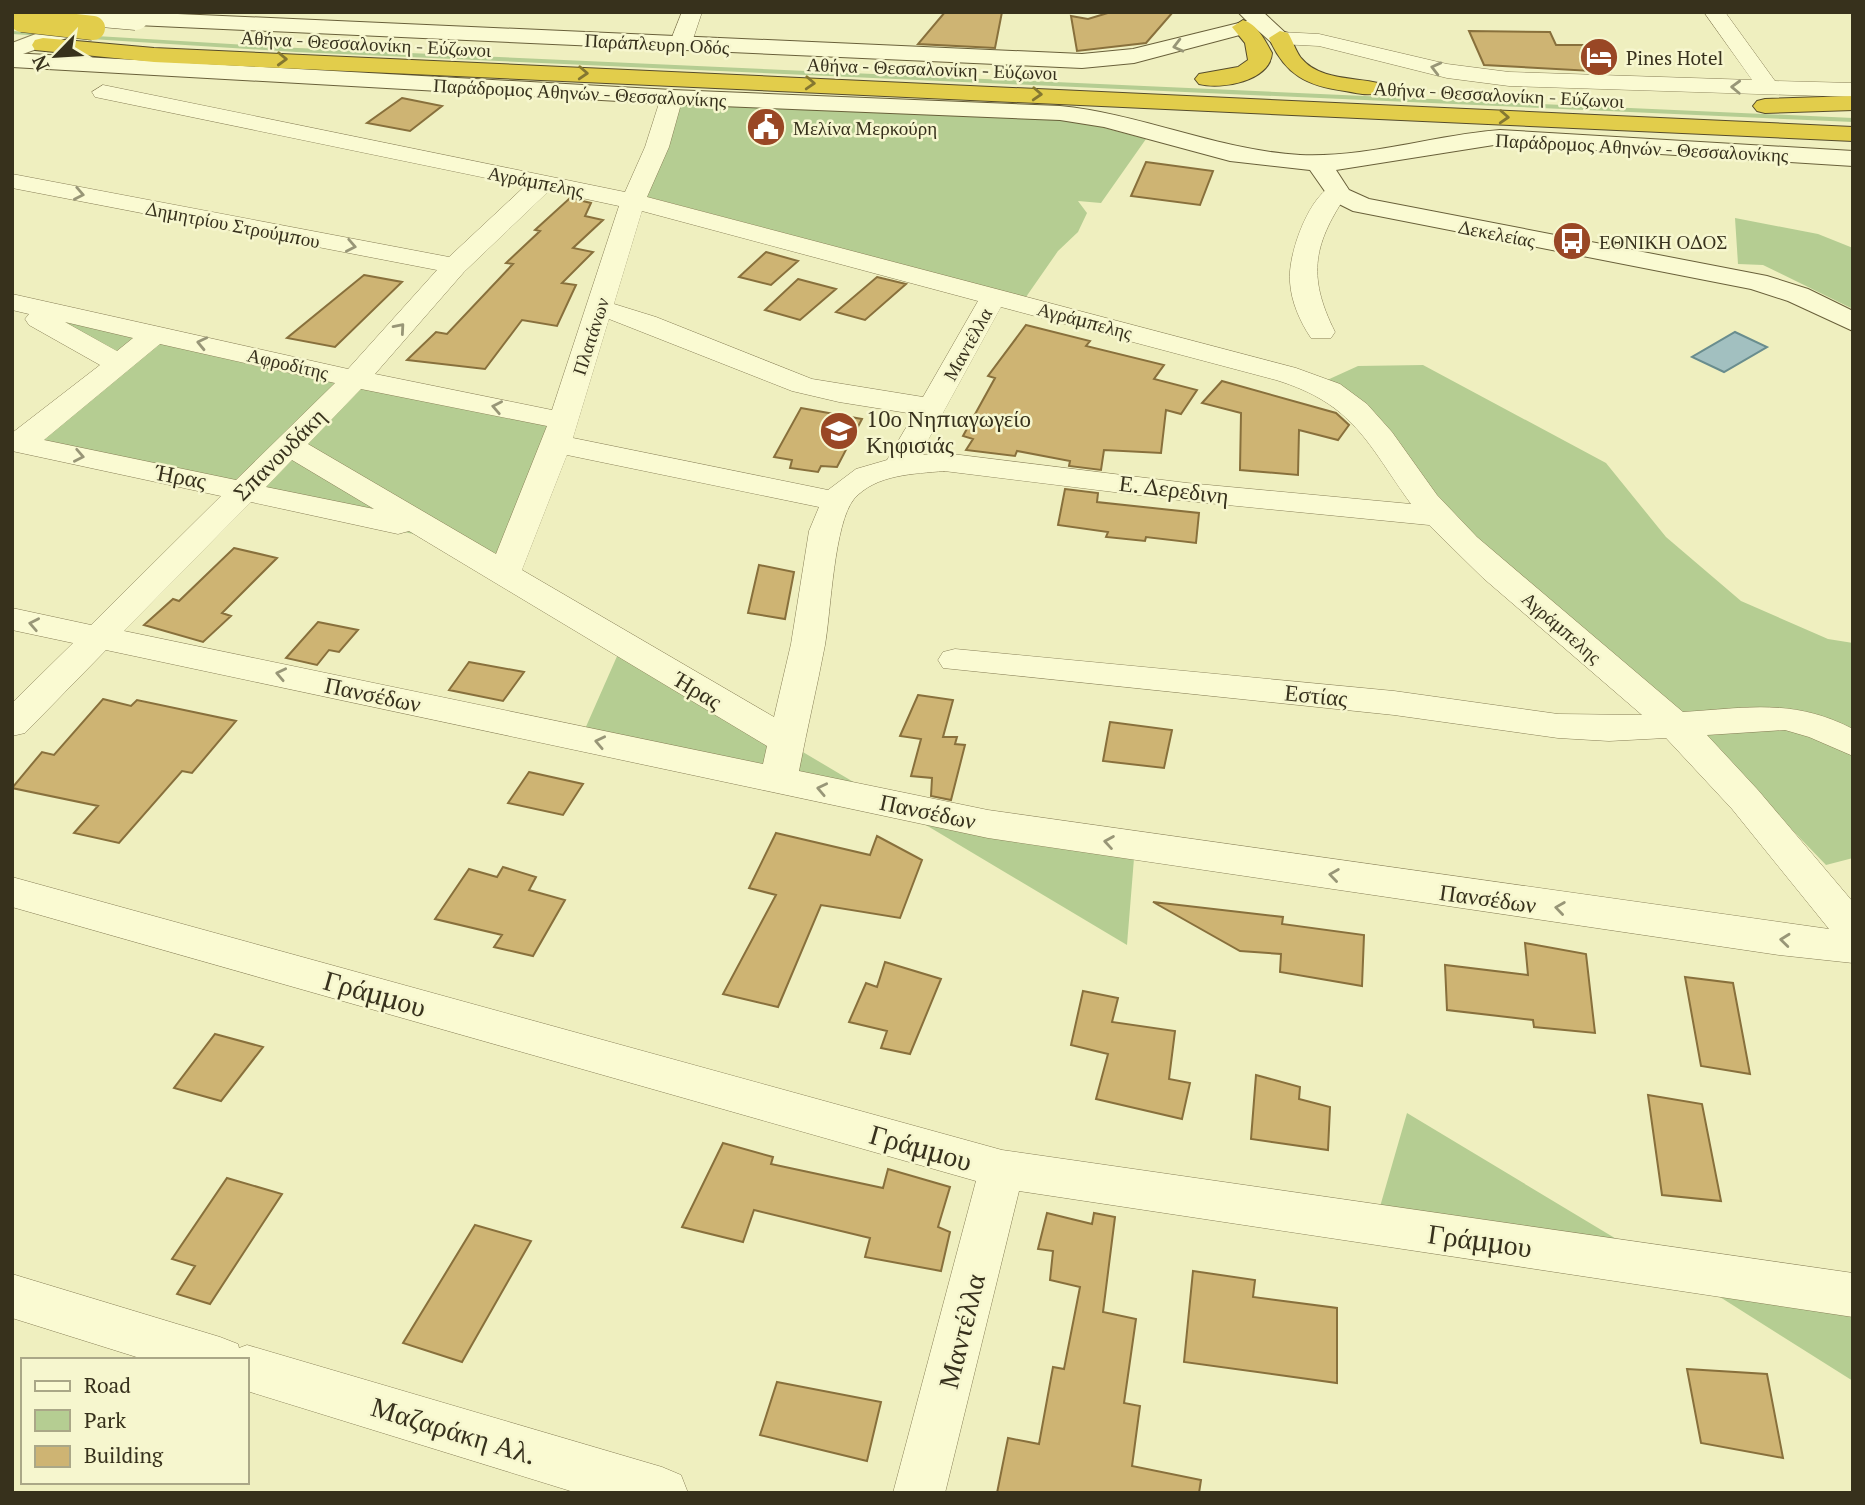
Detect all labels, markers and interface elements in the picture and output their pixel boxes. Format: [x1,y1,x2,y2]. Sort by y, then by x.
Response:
north arrow [21,21,91,91]
street label: Αθήνα - Θεσσαλονίκη - Εύζωνοι [240,24,493,62]
street label: Παράπλευρη Οδός [584,27,731,59]
hotel icon: Pines Hotel [1578,36,1620,78]
one-way arrow [1172,38,1184,52]
place label: Pines Hotel [1626,45,1723,70]
text: N [26,51,55,75]
street label: Αθήνα - Θεσσαλονίκη - Εύζωνοι [806,51,1059,85]
one-way arrow [277,52,288,67]
one-way arrow [1430,62,1442,76]
one-way arrow [577,65,588,80]
street label: Παράδρομος Αθηνών - Θεσσαλονίκης [433,72,728,112]
street label: Αθήνα - Θεσσαλονίκη - Εύζωνοι [1373,75,1626,113]
one-way arrow [805,76,816,91]
one-way arrow [1730,79,1741,94]
one-way arrow [1032,86,1043,101]
public building icon: Μελίνα Μερκούρη [745,106,787,148]
one-way arrow [1499,109,1510,124]
place label: Μελίνα Μερκούρη [793,115,937,140]
street label: Παράδρομος Αθηνών - Θεσσαλονίκης [1495,127,1790,167]
street label: Αγράμπελης [486,159,587,203]
one-way arrow [73,186,85,201]
street label: Δημητρίου Στρούμπου [144,195,322,253]
street label: Δεκελείας [1457,213,1538,253]
bus stop icon: ΕΘΝΙΚΗ ΟΔΟΣ [1551,220,1593,262]
place label: ΕΘΝΙΚΗ ΟΔΟΣ [1599,229,1727,254]
one-way arrow [345,238,357,253]
street label: Πλατάνων [566,294,614,378]
street label: Αγράμπελης [1035,295,1136,345]
street label: Μαντέλλα [937,303,997,385]
one-way arrow [392,323,404,336]
one-way arrow [197,337,209,352]
street label: Αφροδίτης [245,342,332,385]
street label: Σπανουδάκη [226,401,332,507]
one-way arrow [491,401,503,416]
place label: 10ο Νηπιαγωγείο Κηφισιάς [866,403,1031,460]
school or university icon: 10ο Νηπιαγωγείο Κηφισιάς [818,410,860,452]
one-way arrow [73,447,85,462]
street label: Ήρας [152,456,209,496]
street label: Ε. Δερεδινη [1117,467,1231,511]
street label: Αγράμπελης [1517,586,1607,669]
one-way arrow [28,617,40,632]
street label: Ήρας [667,663,728,716]
one-way arrow [275,668,287,683]
street label: Πανσέδων [322,669,424,719]
street label: Εστίας [1283,676,1349,714]
one-way arrow [594,735,606,750]
one-way arrow [816,783,828,798]
street label: Πανσέδων [877,786,979,836]
one-way arrow [1103,835,1115,850]
one-way arrow [1329,868,1340,883]
street label: Πανσέδων [1438,876,1538,920]
one-way arrow [1554,901,1565,916]
one-way arrow [1779,933,1790,948]
street label: Γράμμου [320,961,430,1025]
street label: Γράμμου [866,1115,976,1179]
street label: Γράμμου [1426,1214,1534,1266]
street label: Μαντέλλα [929,1269,993,1392]
legend [21,1358,248,1484]
text: Road [84,1371,131,1399]
street label: Μαζαράκη Αλ. [367,1387,541,1473]
text: Park [84,1406,126,1434]
text: Building [84,1441,164,1469]

